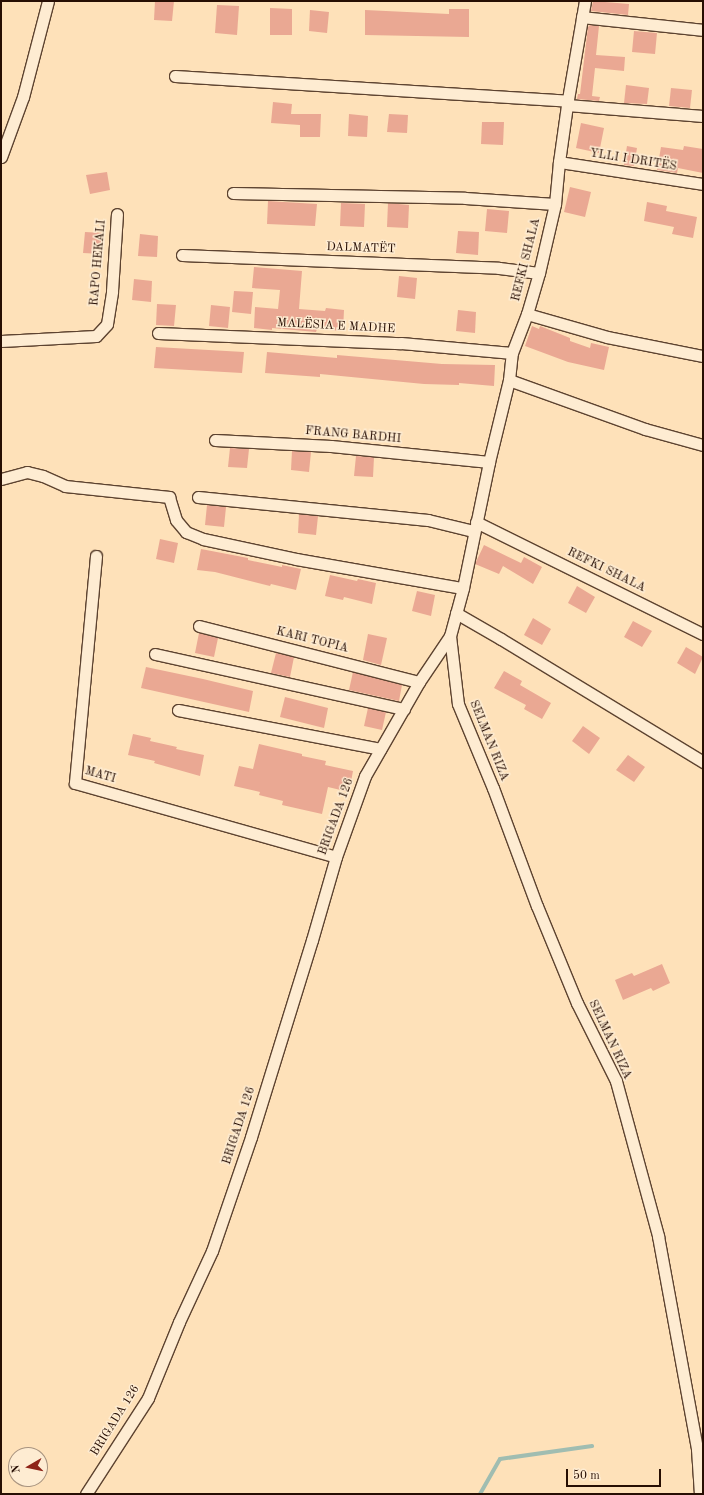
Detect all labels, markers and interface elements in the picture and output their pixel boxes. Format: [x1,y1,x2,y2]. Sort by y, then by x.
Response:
street label: YLLI I DRITËS [588,147,678,175]
street label: REFKI SHALA [510,217,544,303]
street label: RAPO HEKALI [88,219,110,307]
street label: DALMATËT [326,241,396,257]
street label: MALËSIA E MADHE [277,317,395,337]
street label: FRANG BARDHI [304,425,402,447]
street label: REFKI SHALA [564,546,648,596]
street label: KARI TOPIA [274,625,350,657]
street label: SELMAN RIZA [465,698,511,784]
street label: MATI [83,765,117,787]
street label: BRIGADA 126 [316,776,358,858]
street label: SELMAN RIZA [584,998,634,1082]
street label: BRIGADA 126 [221,1085,259,1167]
street label: BRIGADA 126 [88,1383,144,1459]
north arrow [8,1447,48,1487]
scale bar [568,1461,663,1487]
text: N [11,1464,23,1474]
text: 50 m [573,1470,600,1482]

